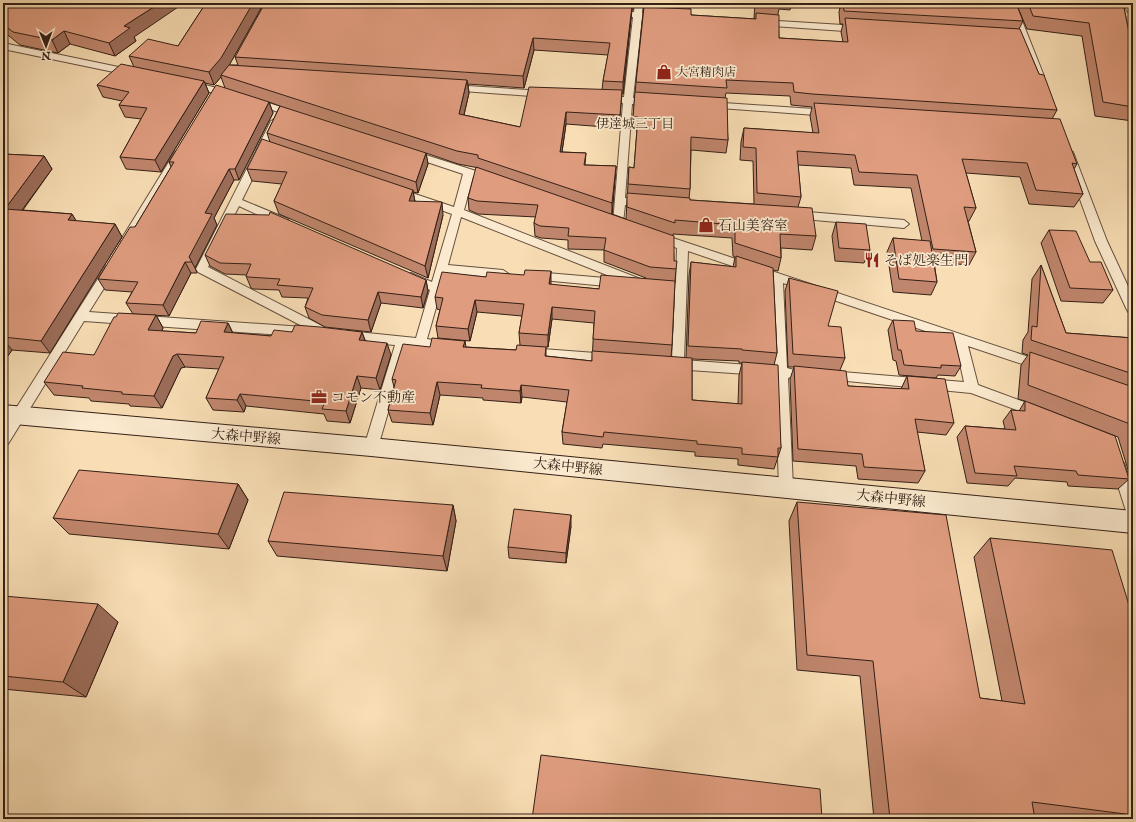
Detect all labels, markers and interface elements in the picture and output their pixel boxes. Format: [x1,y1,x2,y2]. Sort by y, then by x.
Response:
north arrow [26,26,66,66]
text: N [41,48,52,62]
shop icon: 大宮精肉店 [655,63,673,81]
place label: 大宮精肉店 [676,65,736,80]
district label: 伊達城三丁目 [596,116,674,133]
shop icon: 石山美容室 [697,216,715,234]
place label: 石山美容室 [718,217,788,235]
restaurant icon: そば処楽生門 [863,251,881,269]
place label: そば処楽生門 [884,252,968,270]
office icon: コモン不動産 [310,388,328,406]
place label: コモン不動産 [331,389,415,407]
street label: 大森中野線 [210,425,282,449]
street label: 大森中野線 [532,454,604,480]
street label: 大森中野線 [855,486,927,512]

